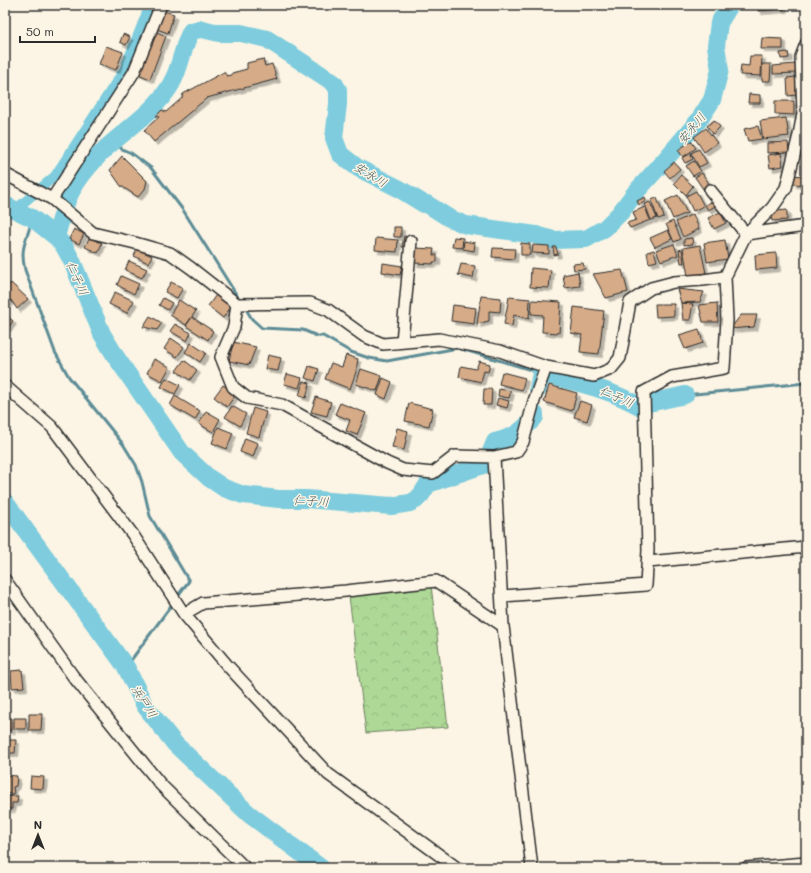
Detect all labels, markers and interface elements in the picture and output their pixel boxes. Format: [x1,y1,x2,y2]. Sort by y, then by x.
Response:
scale bar [20,18,95,44]
text: 50 m [26,23,54,39]
water label: 安永川 [673,109,709,147]
water label: 安永川 [351,158,391,190]
water label: 仁子川 [63,258,93,298]
water label: 仁子川 [597,382,637,410]
water label: 仁子川 [292,491,330,509]
water label: 浜戸川 [129,681,161,721]
north arrow [18,815,58,855]
text: N [34,817,42,832]

